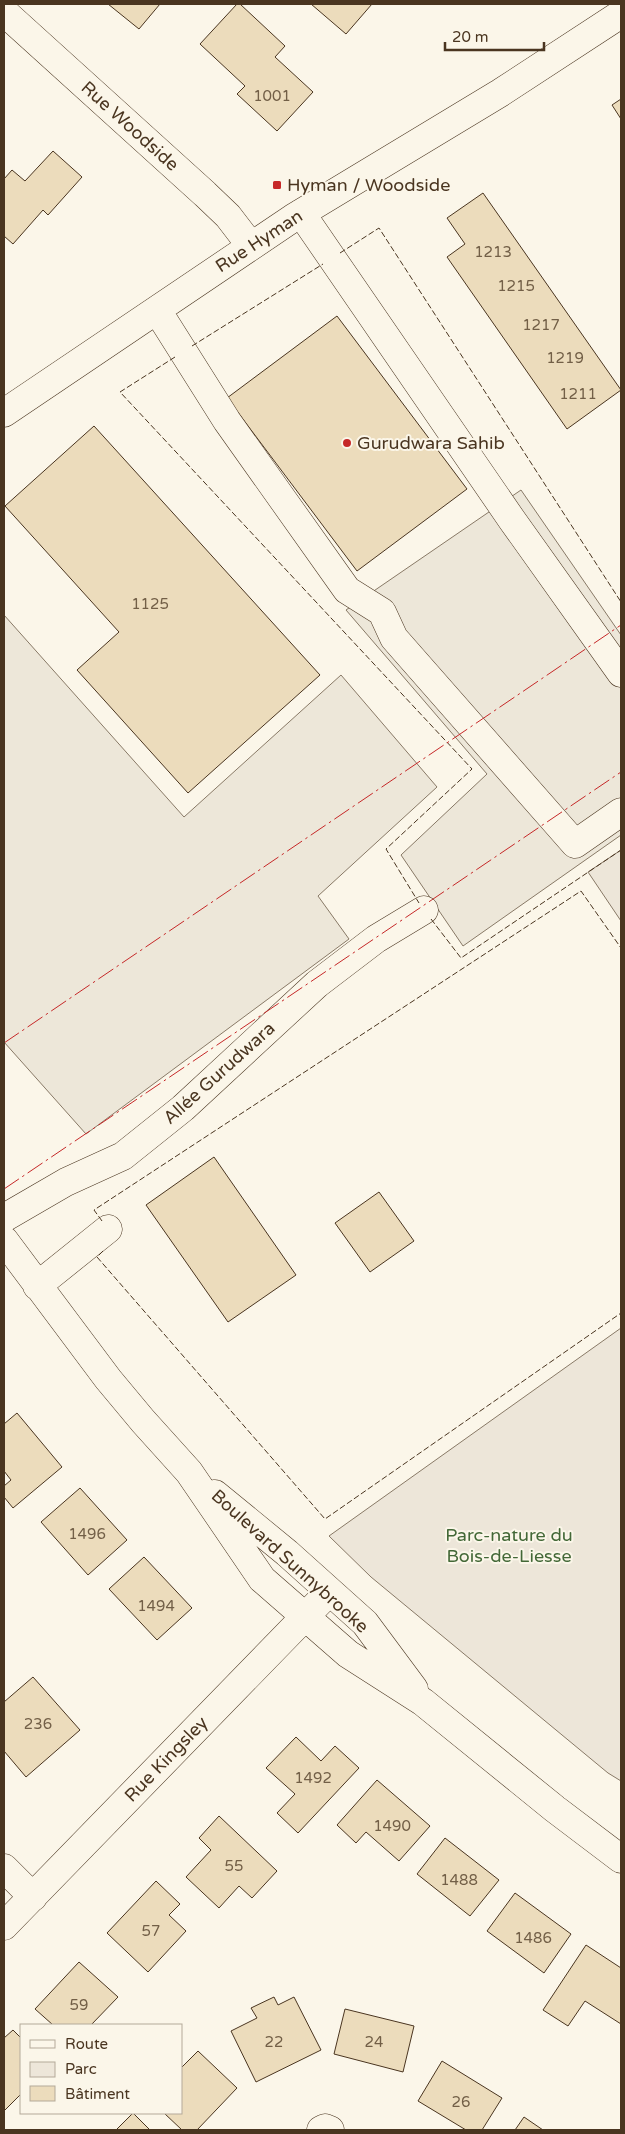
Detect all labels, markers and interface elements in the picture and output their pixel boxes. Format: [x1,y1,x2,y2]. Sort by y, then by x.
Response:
scale bar [445,20,544,52]
text: 20 m [452,28,489,46]
street label: Rue Woodside [77,76,183,176]
house number: 1001 [253,87,291,105]
place label: Hyman / Woodside [287,174,450,196]
marker: Hyman / Woodside [271,179,283,191]
street label: Rue Hyman [211,205,307,277]
house number: 1213 [474,243,512,261]
house number: 1215 [497,277,535,295]
house number: 1217 [522,316,560,334]
house number: 1219 [546,349,584,367]
house number: 1211 [559,385,597,403]
place label: Gurudwara Sahib [357,432,505,454]
marker: Gurudwara Sahib [341,437,353,449]
house number: 1125 [131,595,169,613]
street label: Allée Gurudwara [159,1017,279,1129]
street label: Boulevard Sunnybrooke [207,1485,373,1637]
park label: Parc-nature du Bois-de-Liesse [445,1524,573,1567]
house number: 1496 [68,1525,106,1543]
house number: 1494 [137,1597,175,1615]
street label: Rue Kingsley [120,1711,212,1806]
house number: 236 [24,1715,52,1733]
house number: 1492 [294,1769,332,1787]
house number: 1490 [373,1817,411,1835]
house number: 55 [225,1857,243,1875]
house number: 1488 [440,1871,478,1889]
house number: 57 [142,1922,160,1940]
house number: 1486 [514,1929,552,1947]
house number: 59 [70,1996,88,2014]
legend [20,2024,182,2114]
house number: 22 [265,2033,283,2051]
house number: 24 [365,2033,383,2051]
text: Route [65,2035,108,2053]
text: Parc [65,2060,97,2078]
text: Bâtiment [65,2085,130,2103]
house number: 26 [452,2093,470,2111]

